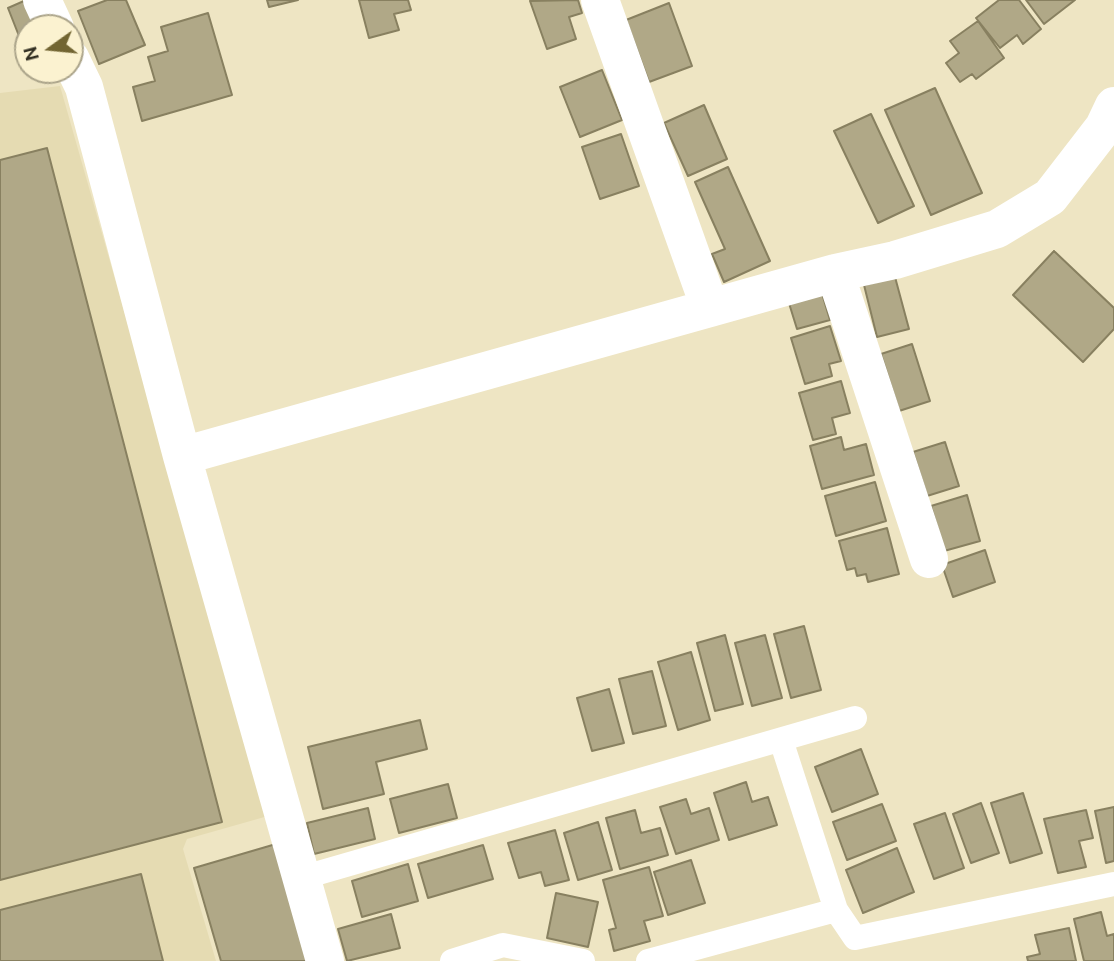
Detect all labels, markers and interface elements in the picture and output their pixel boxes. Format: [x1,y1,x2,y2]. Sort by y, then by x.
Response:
north arrow [14,14,84,84]
text: N [18,44,43,64]

